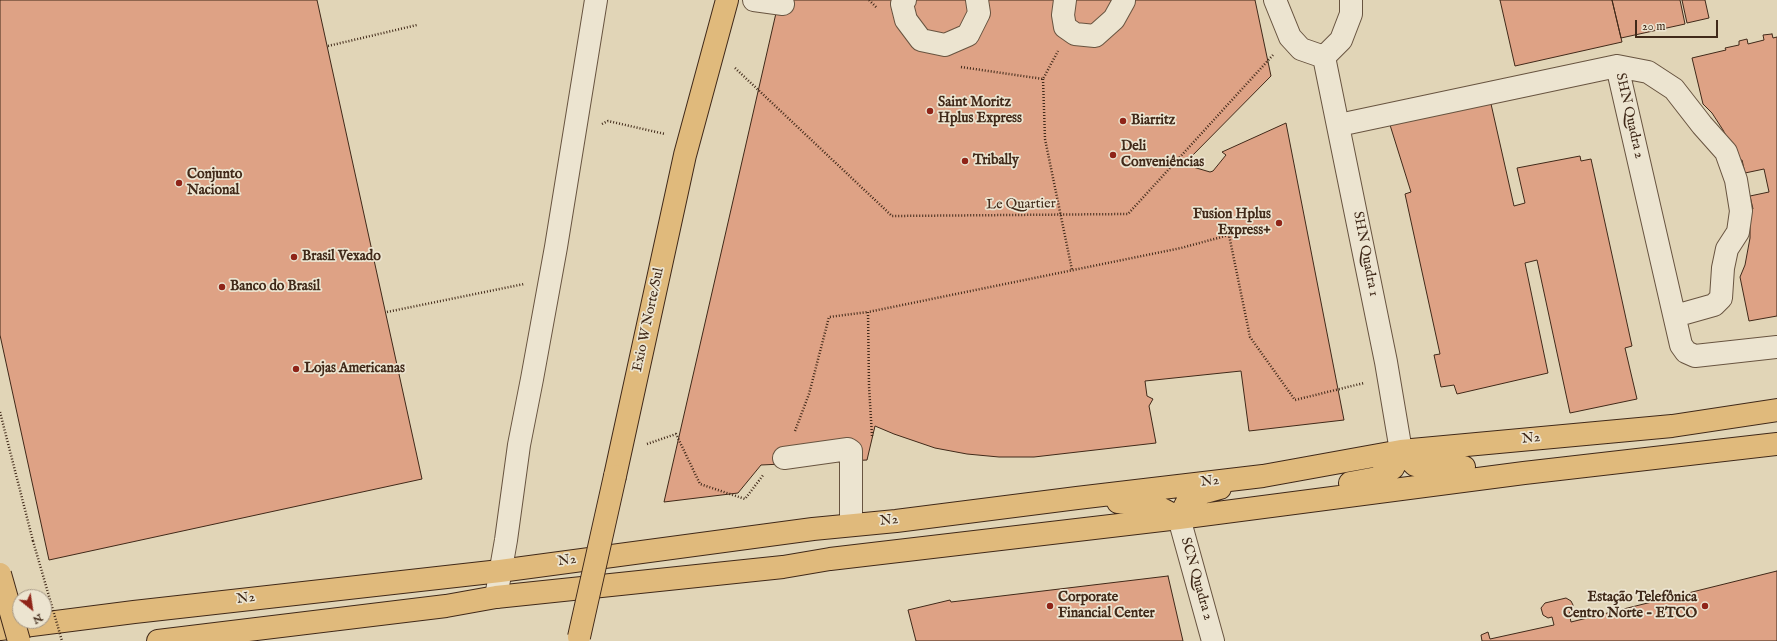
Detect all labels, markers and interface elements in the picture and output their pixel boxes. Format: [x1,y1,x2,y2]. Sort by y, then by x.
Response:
scale bar [1637,12,1720,38]
text: 20 m [1642,19,1665,34]
street label: SHN Quadra 2 [1611,72,1647,160]
place label: Saint Moritz Hplus Express [938,95,1022,128]
marker: Saint Moritz Hplus Express [925,106,935,116]
place label: Biarritz [1131,113,1175,129]
marker: Biarritz [1118,116,1128,126]
place label: Deli Conveniências [1121,139,1204,172]
marker: Deli Conveniências [1108,150,1118,160]
place label: Tribally [973,153,1019,169]
marker: Tribally [960,156,970,166]
place label: Conjunto Nacional [187,167,242,200]
marker: Conjunto Nacional [174,178,184,188]
street label: Le Quartier [986,196,1056,214]
place label: Fusion Hplus Express+ [1193,207,1271,240]
street label: SHN Quadra 1 [1349,210,1381,298]
marker: Fusion Hplus Express+ [1274,218,1284,228]
place label: Brasil Vexado [302,249,381,265]
marker: Brasil Vexado [289,252,299,262]
street label: Exio W Norte/Sul [630,266,668,374]
place label: Banco do Brasil [230,279,320,295]
marker: Banco do Brasil [217,282,227,292]
place label: Lojas Americanas [304,361,405,377]
marker: Lojas Americanas [291,364,301,374]
street label: N2 [1521,430,1541,448]
street label: N2 [1200,473,1220,491]
street label: N2 [879,512,899,530]
street label: SCN Quadra 2 [1176,536,1216,622]
street label: N2 [557,551,577,571]
north arrow [12,589,52,629]
street label: N2 [236,590,256,608]
place label: Corporate Financial Center [1058,590,1155,622]
place label: Estação Telefônica Centro Norte - ETCO [1563,590,1697,622]
marker: Corporate Financial Center [1045,601,1055,611]
marker: Estação Telefônica Centro Norte - ETCO [1700,601,1710,611]
text: N [30,610,45,627]

